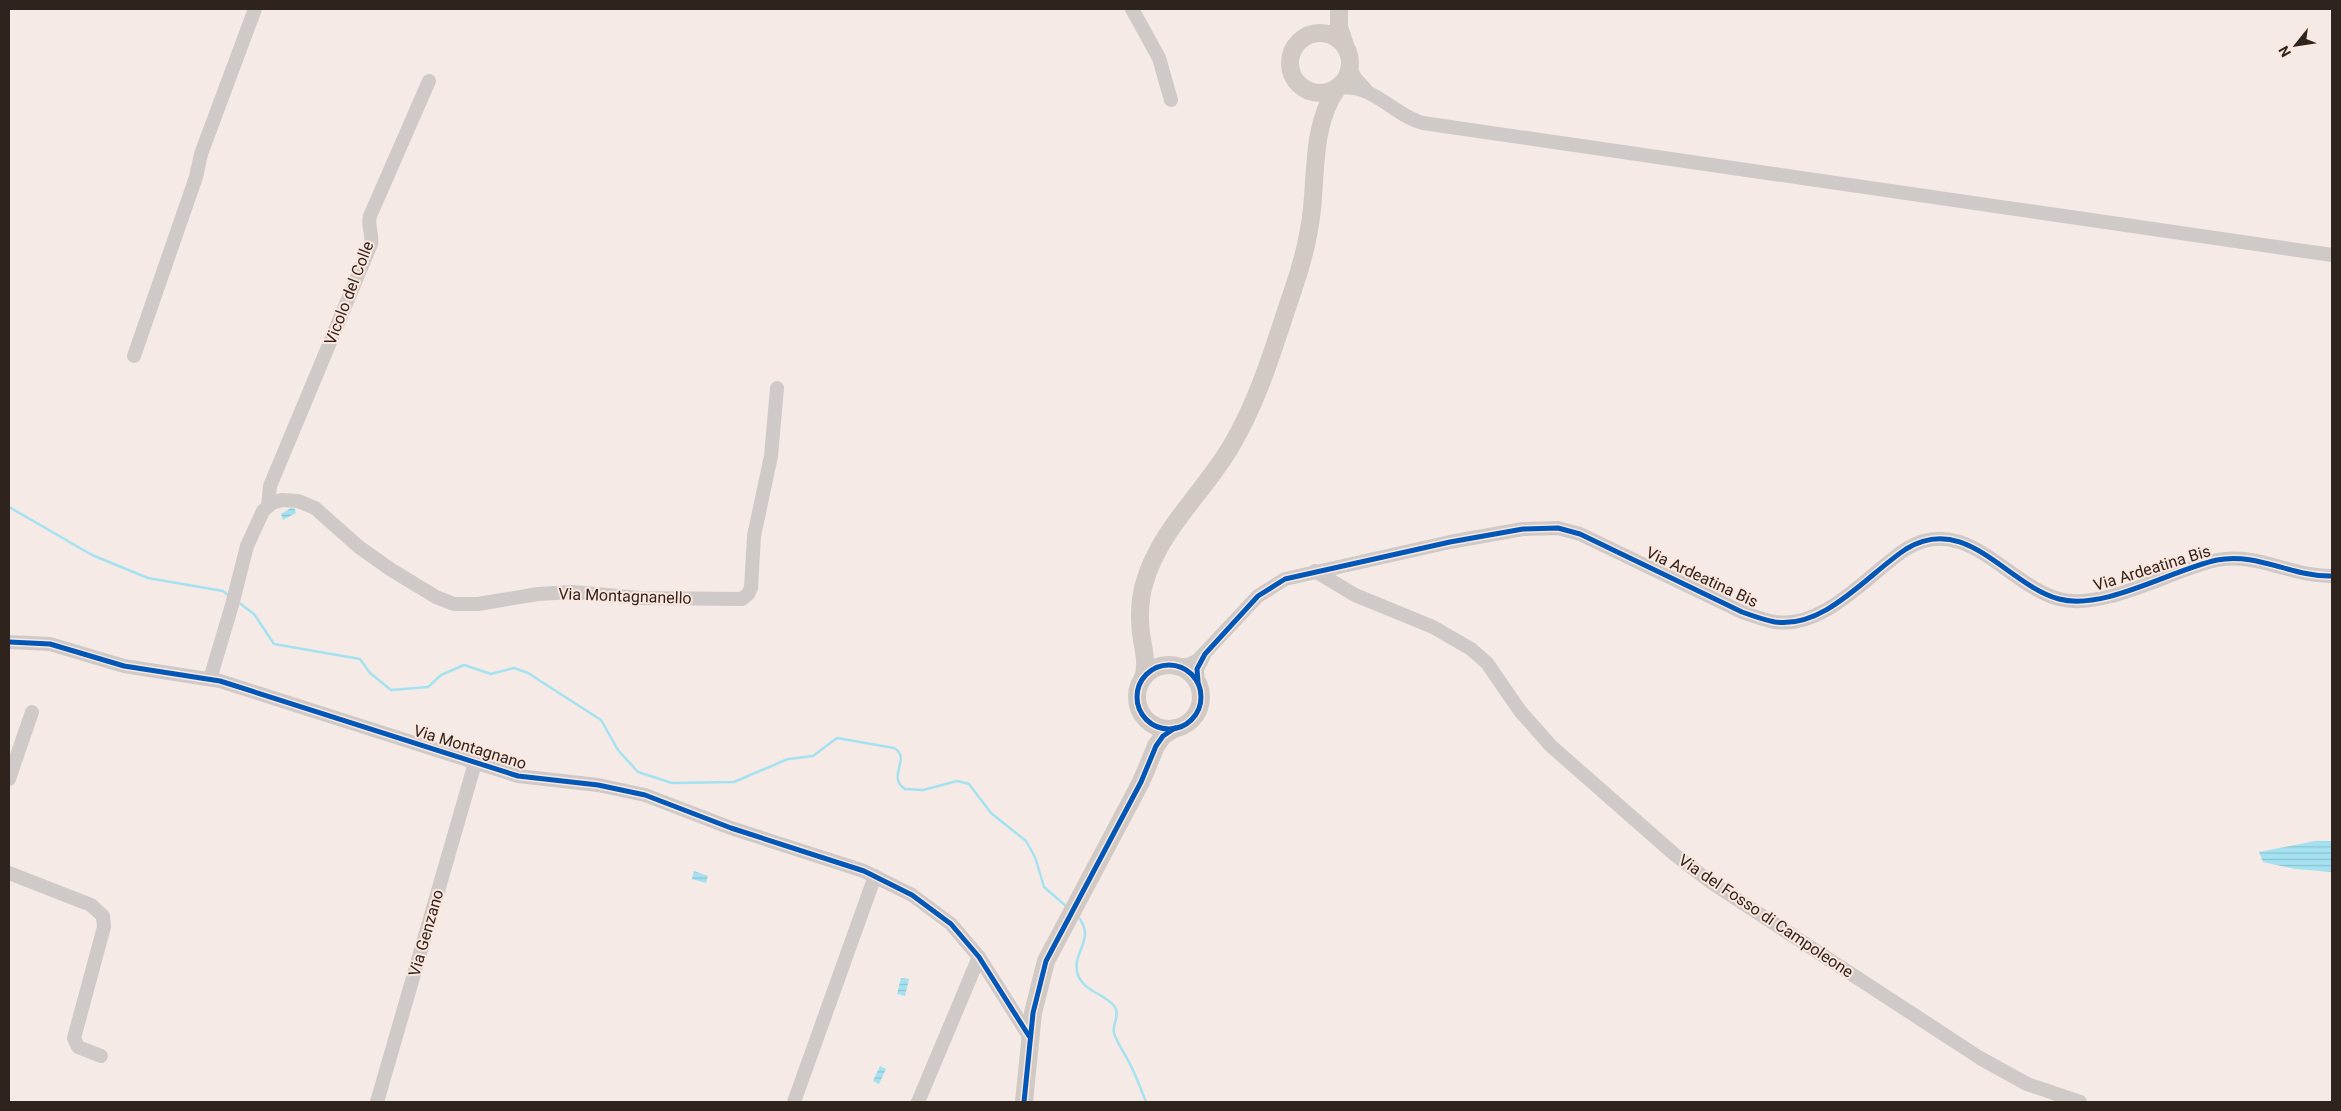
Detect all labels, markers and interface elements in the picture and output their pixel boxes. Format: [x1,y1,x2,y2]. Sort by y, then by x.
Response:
north arrow [2271,20,2321,70]
text: N [2275,43,2294,60]
street label: Vicolo del Colle [320,238,378,348]
street label: Via Ardeatina Bis [2091,541,2213,595]
street label: Via Ardeatina Bis [1643,543,1761,611]
street label: Via Montagnanello [558,584,692,608]
street label: Via Montagnano [411,721,529,773]
street label: Via del Fosso di Campoleone [1675,850,1857,982]
street label: Via Genzano [405,887,447,979]

